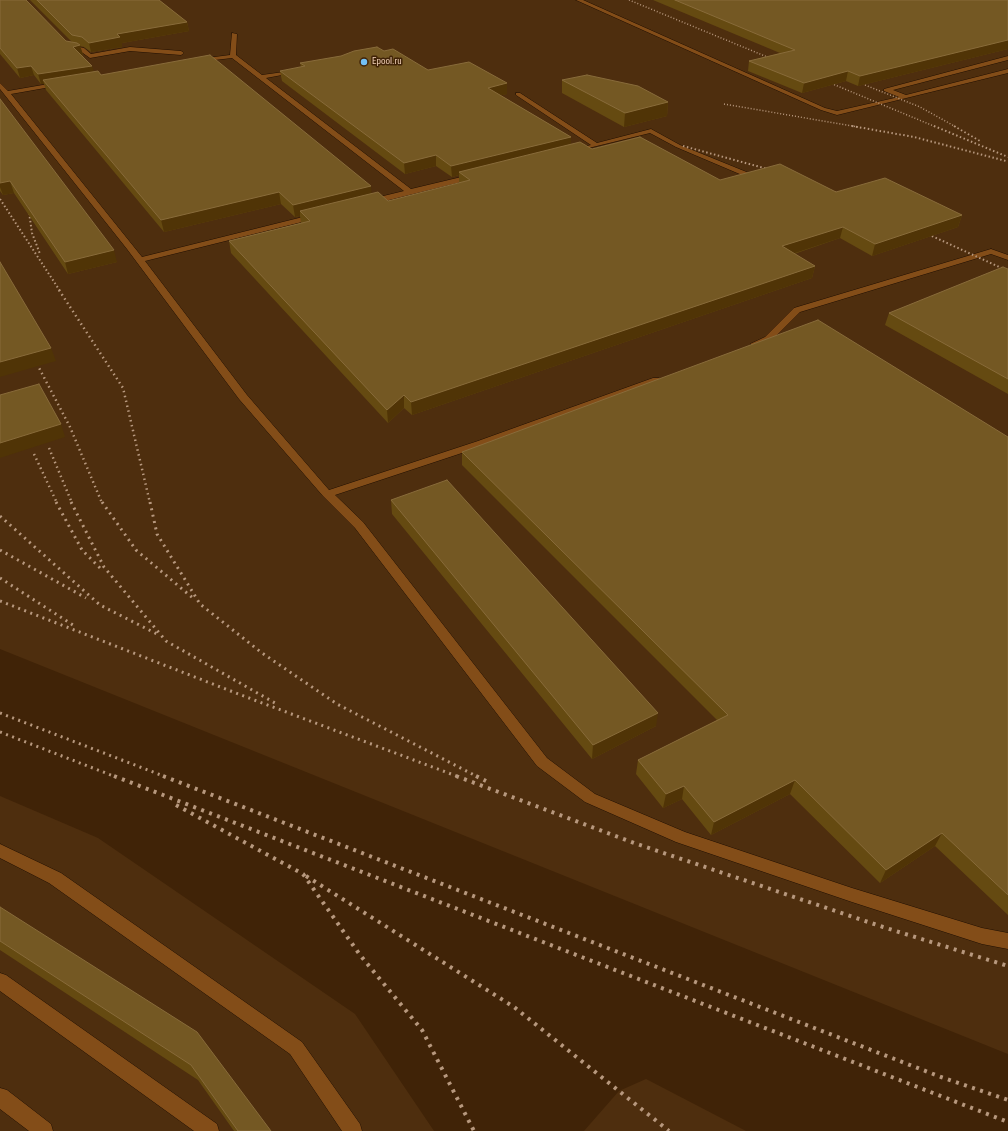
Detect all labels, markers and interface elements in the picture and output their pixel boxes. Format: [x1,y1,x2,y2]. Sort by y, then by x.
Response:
marker: Epool.ru [359,57,369,67]
place label: Epool.ru [372,57,401,67]

